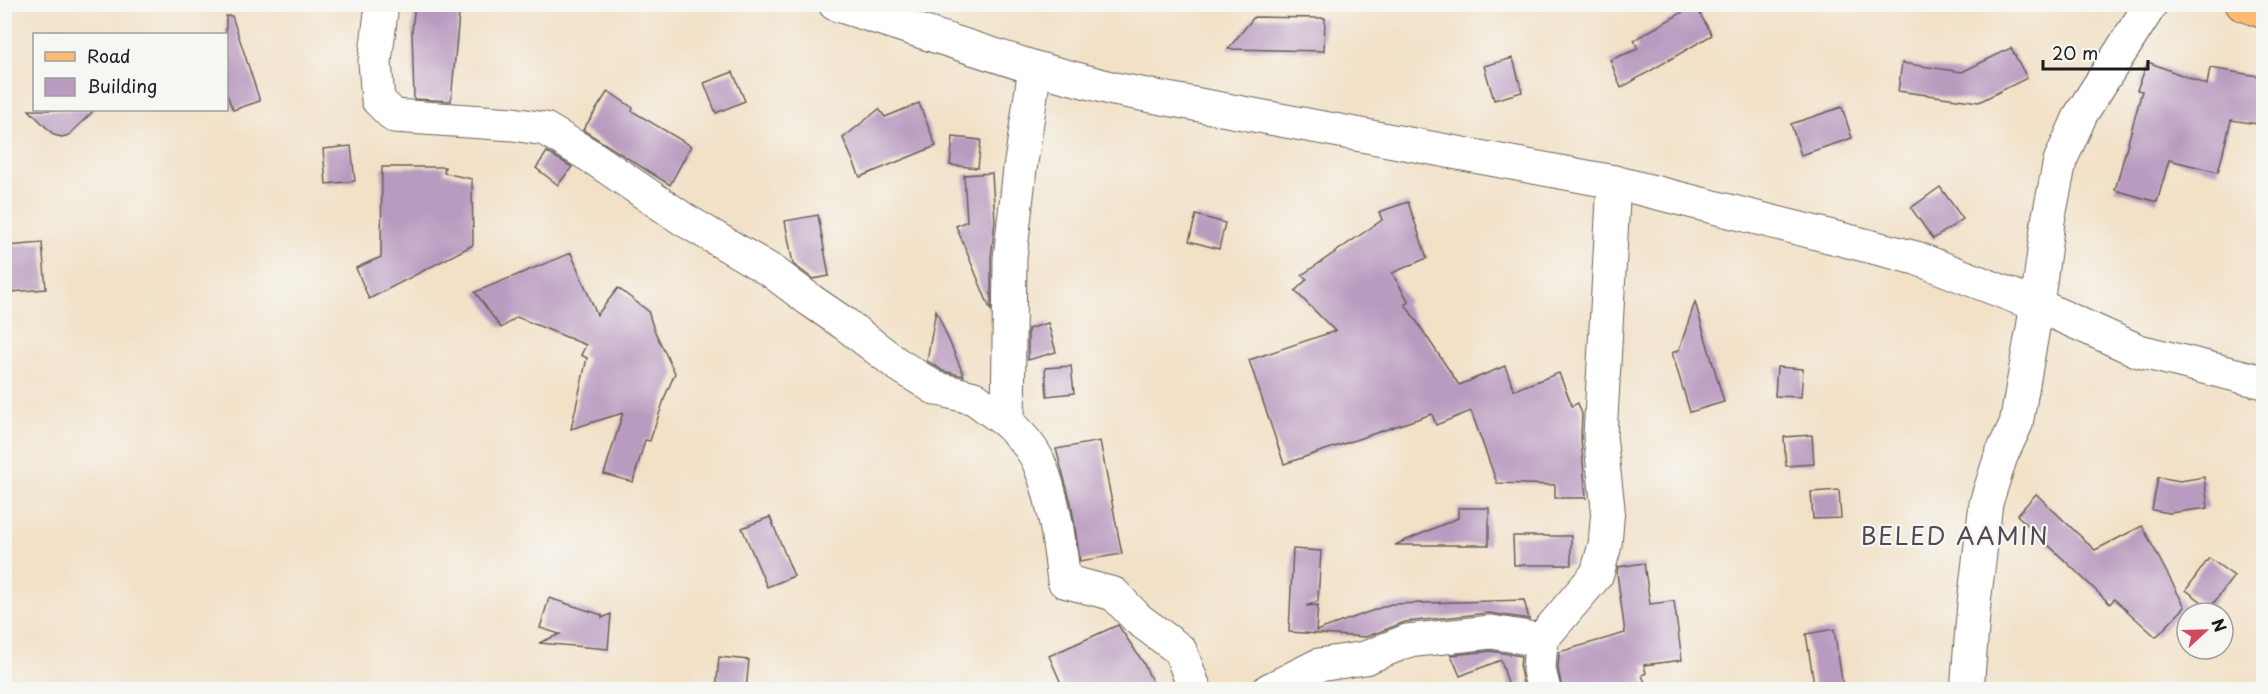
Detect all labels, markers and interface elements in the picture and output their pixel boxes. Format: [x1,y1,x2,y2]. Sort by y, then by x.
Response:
legend [33,33,228,111]
scale bar [2043,33,2148,71]
text: 20 m [2052,39,2098,66]
text: Road [87,42,131,69]
text: Building [87,72,157,99]
district label: BELED AAMIN [1861,517,2049,553]
north arrow [2175,601,2235,661]
text: N [2206,615,2233,635]

